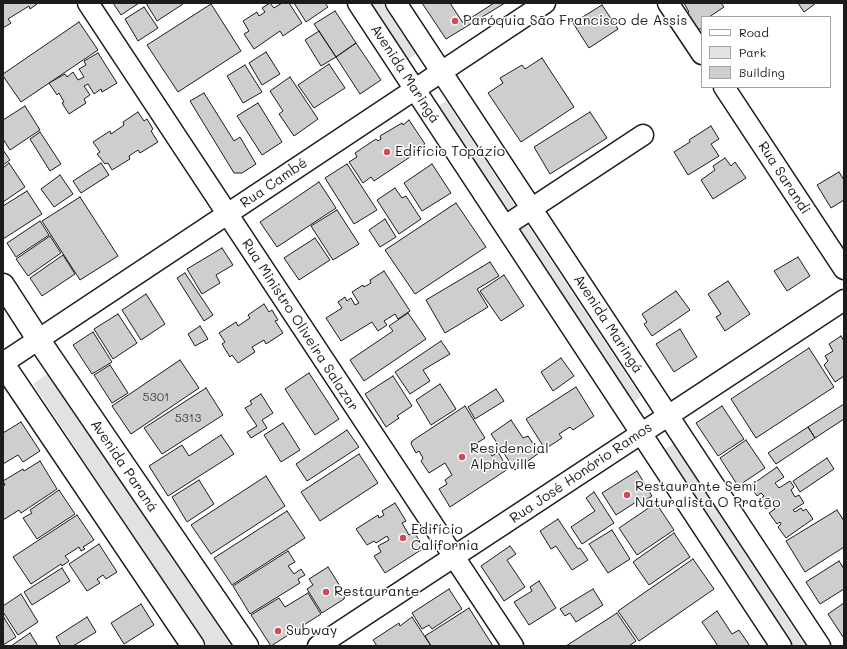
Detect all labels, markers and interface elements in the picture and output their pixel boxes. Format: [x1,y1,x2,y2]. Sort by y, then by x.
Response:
place label: Paróquia São Francisco de Assis [463,13,687,29]
marker: Paróquia São Francisco de Assis [450,16,460,26]
legend [701,16,831,88]
street label: Avenida Maringá [367,22,443,126]
text: Road [739,24,769,40]
text: Park [739,44,766,60]
text: Building [739,64,785,80]
street label: Rua Sarandi [754,139,814,217]
place label: Edificio Topázio [395,144,505,160]
marker: Edificio Topázio [382,147,392,157]
street label: Rua Cambé [237,154,311,212]
street label: Rua Ministro Oliveira Salazar [238,236,362,414]
street label: Avenida Maringá [570,272,646,376]
house number: 5301 [143,390,169,404]
house number: 5313 [175,411,201,425]
street label: Avenida Paraná [87,417,161,515]
street label: Rua José Honório Ramos [507,419,655,527]
place label: Residencial Alphaville [470,441,549,474]
marker: Residencial Alphaville [457,452,467,462]
place label: Restaurante Semi Naturalista O Pratão [635,479,781,512]
marker: Restaurante Semi Naturalista O Pratão [622,490,632,500]
place label: Edifício California [411,522,479,554]
marker: Edifício California [398,533,408,543]
place label: Restaurante [334,584,419,600]
marker: Restaurante [321,587,331,597]
place label: Subway [286,623,337,639]
marker: Subway [273,626,283,636]

